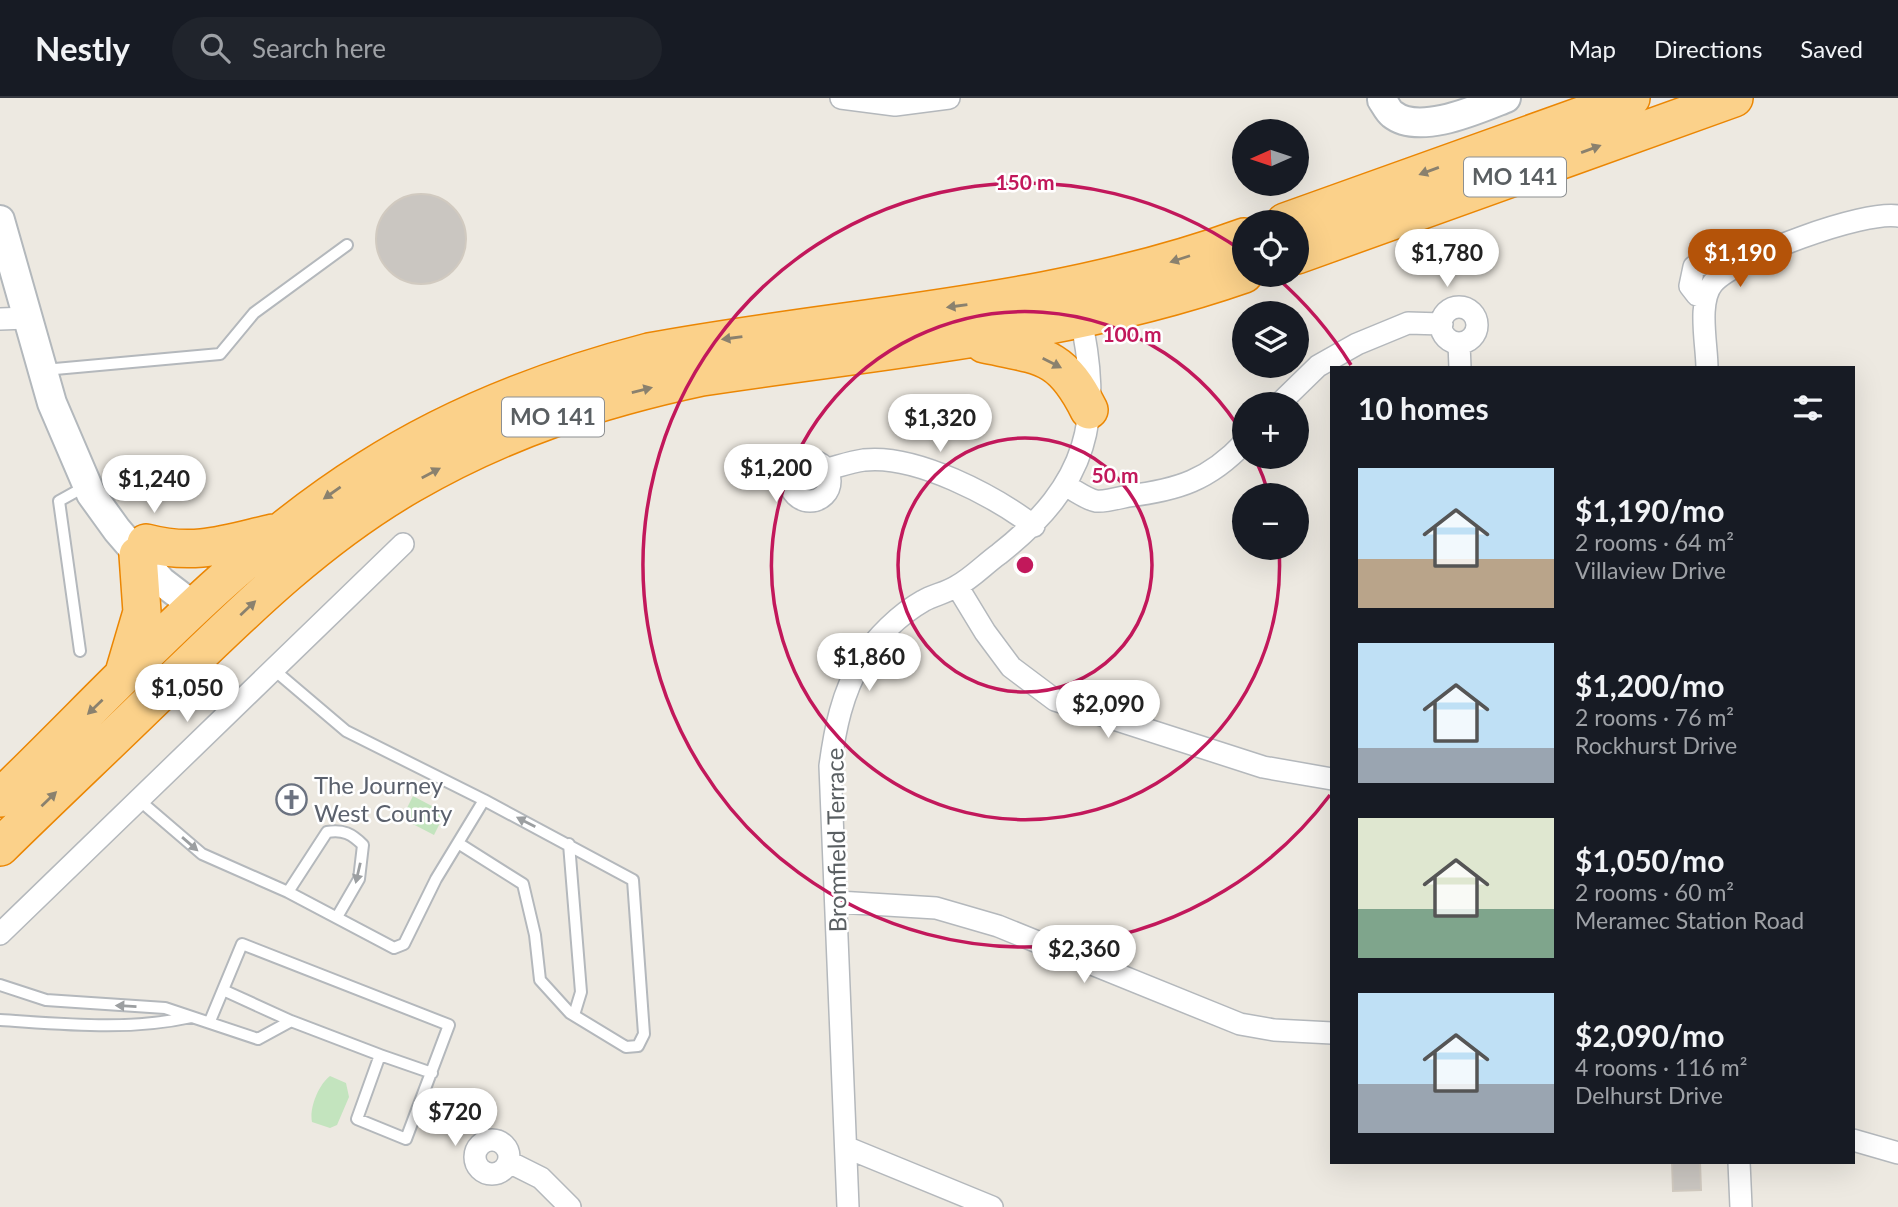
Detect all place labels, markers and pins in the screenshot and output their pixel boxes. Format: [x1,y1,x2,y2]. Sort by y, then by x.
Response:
pin: $1,780 [1390,230,1504,289]
pin: $1,190 [1683,230,1797,289]
pin: $1,320 [883,394,997,454]
pin: $1,200 [719,444,833,504]
pin: $1,240 [97,456,211,515]
centre of rings [1013,553,1037,577]
pin: $1,860 [812,634,926,693]
pin: $1,050 [130,664,244,724]
pin: $2,090 [1051,680,1165,740]
place label: The Journey West County [314,770,453,827]
church icon: The Journey West County [274,783,308,817]
pin: $2,360 [1027,926,1141,985]
pin: $720 [414,1088,496,1148]

